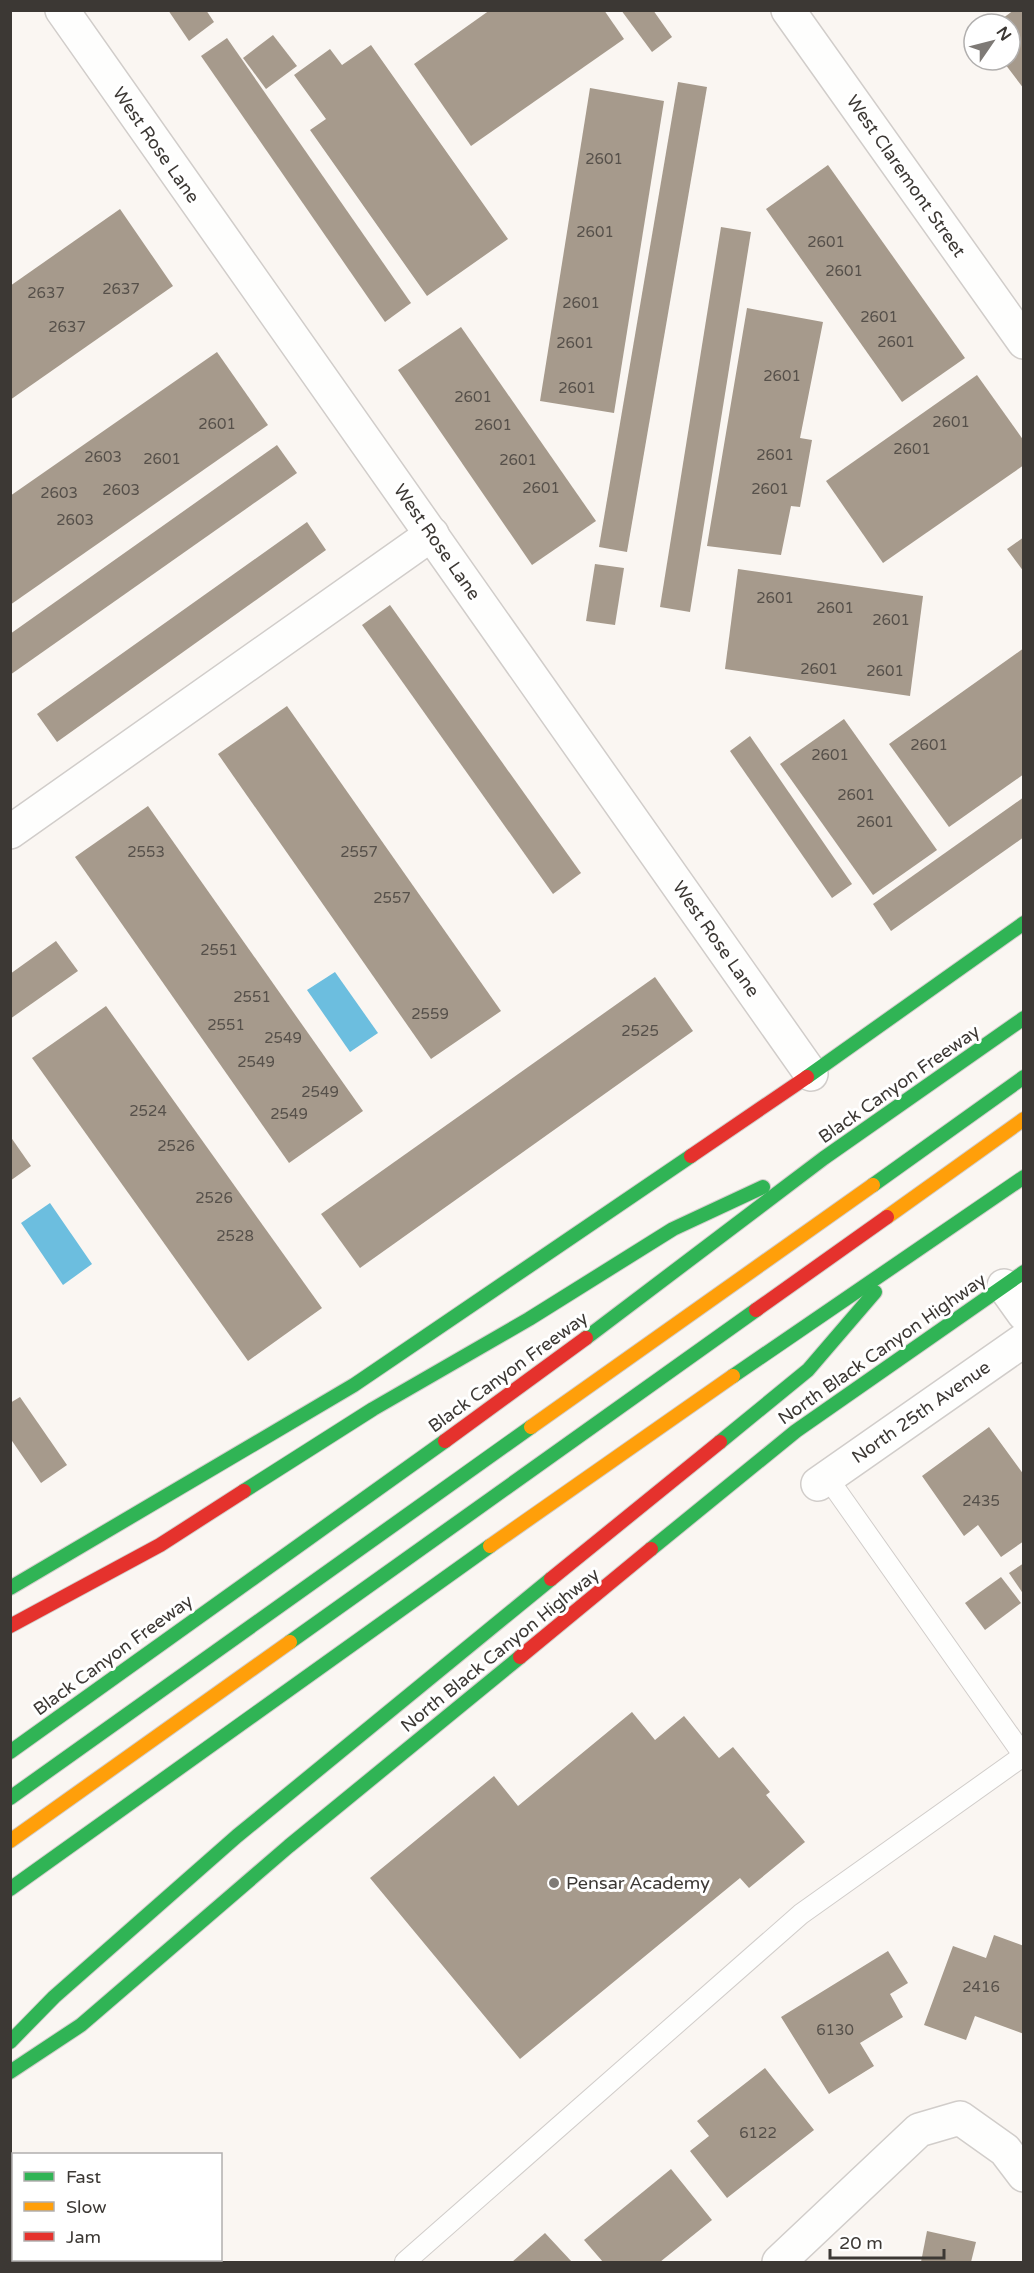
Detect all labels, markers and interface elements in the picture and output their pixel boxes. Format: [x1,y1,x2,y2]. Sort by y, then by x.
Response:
north arrow [962,12,1022,72]
text: N [992,23,1015,45]
street label: West Rose Lane [108,83,204,207]
street label: West Claremont Street [842,91,970,261]
house number: 2601 [585,150,623,168]
house number: 2601 [576,223,614,241]
house number: 2601 [807,233,845,251]
house number: 2601 [825,262,863,280]
house number: 2637 [102,280,140,298]
house number: 2637 [27,284,65,302]
house number: 2601 [562,294,600,312]
house number: 2601 [860,308,898,326]
house number: 2637 [48,318,86,336]
house number: 2601 [877,333,915,351]
house number: 2601 [556,334,594,352]
house number: 2601 [763,367,801,385]
house number: 2601 [558,379,596,397]
house number: 2601 [454,388,492,406]
house number: 2601 [932,413,970,431]
house number: 2601 [198,415,236,433]
house number: 2601 [474,416,512,434]
house number: 2601 [893,440,931,458]
house number: 2601 [756,446,794,464]
house number: 2603 [84,448,122,466]
house number: 2601 [143,450,181,468]
house number: 2601 [499,451,537,469]
house number: 2601 [522,479,560,497]
street label: West Rose Lane [389,480,485,604]
house number: 2601 [751,480,789,498]
house number: 2603 [102,481,140,499]
house number: 2603 [40,484,78,502]
house number: 2603 [56,511,94,529]
house number: 2601 [756,589,794,607]
house number: 2601 [816,599,854,617]
house number: 2601 [872,611,910,629]
house number: 2601 [800,660,838,678]
house number: 2601 [866,662,904,680]
house number: 2601 [910,736,948,754]
house number: 2601 [811,746,849,764]
house number: 2601 [837,786,875,804]
house number: 2601 [856,813,894,831]
house number: 2553 [127,843,165,861]
house number: 2557 [340,843,378,861]
street label: West Rose Lane [668,877,764,1001]
house number: 2557 [373,889,411,907]
house number: 2551 [200,941,238,959]
house number: 2551 [233,988,271,1006]
house number: 2559 [411,1005,449,1023]
house number: 2551 [207,1016,245,1034]
street label: Black Canyon Freeway [814,1020,984,1148]
house number: 2525 [621,1022,659,1040]
house number: 2549 [264,1029,302,1047]
house number: 2549 [237,1053,275,1071]
house number: 2549 [301,1083,339,1101]
house number: 2524 [129,1102,167,1120]
house number: 2549 [270,1105,308,1123]
house number: 2526 [157,1137,195,1155]
house number: 2526 [195,1189,233,1207]
house number: 2528 [216,1227,254,1245]
street label: North Black Canyon Highway [774,1268,991,1429]
street label: Black Canyon Freeway [424,1307,592,1437]
street label: North 25th Avenue [847,1356,995,1468]
house number: 2435 [962,1492,1000,1510]
street label: North Black Canyon Highway [396,1563,604,1737]
street label: Black Canyon Freeway [29,1590,197,1720]
place label: Pensar Academy [566,1872,710,1894]
marker: Pensar Academy [547,1876,561,1890]
house number: 2416 [962,1978,1000,1996]
house number: 6130 [816,2021,854,2039]
house number: 6122 [739,2124,777,2142]
legend [12,2153,222,2261]
text: Fast [66,2166,101,2188]
text: Slow [66,2196,107,2218]
scale bar [830,2222,944,2260]
text: Jam [66,2226,101,2248]
text: 20 m [839,2232,883,2254]

